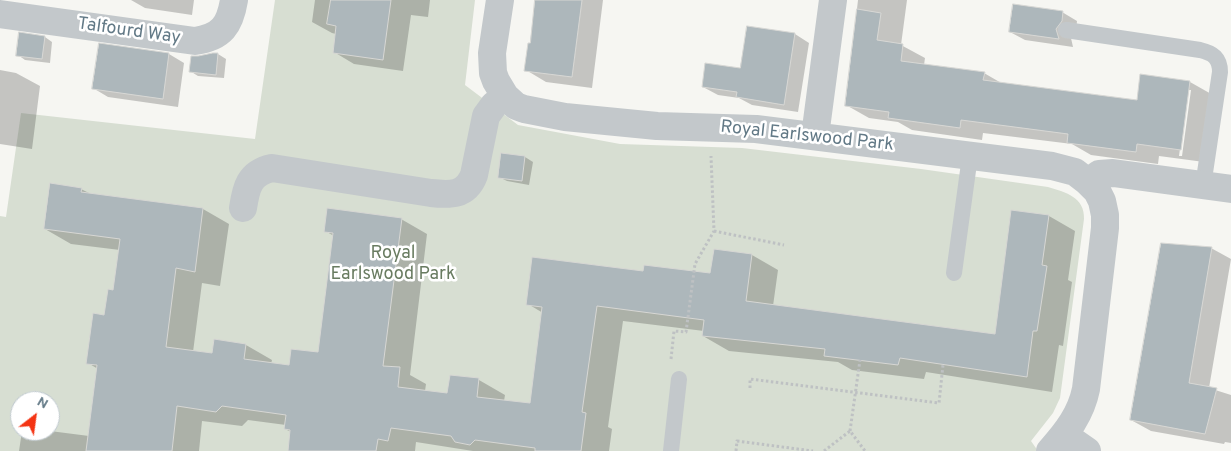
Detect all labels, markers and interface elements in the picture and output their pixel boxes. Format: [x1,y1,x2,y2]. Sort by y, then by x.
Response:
street label: Talfourd Way [76,14,182,50]
street label: Royal Earlswood Park [719,117,895,157]
park label: Royal Earlswood Park [330,243,456,286]
north arrow [10,391,60,441]
text: N [34,394,51,413]

